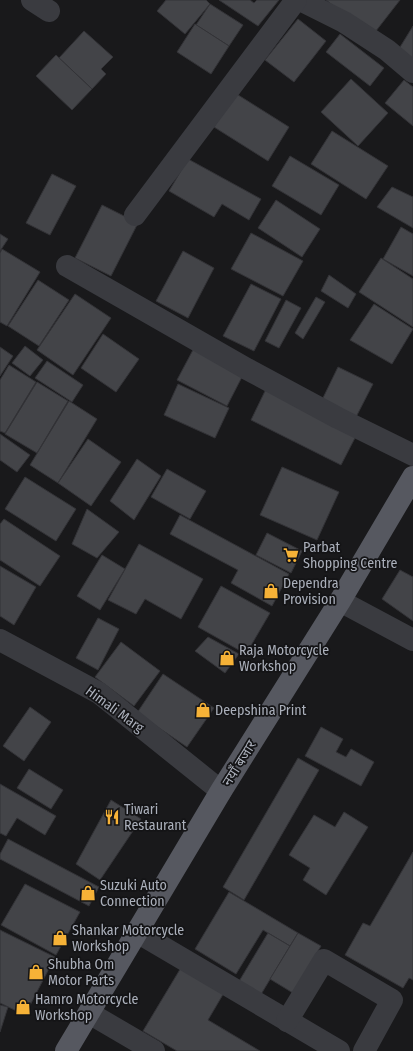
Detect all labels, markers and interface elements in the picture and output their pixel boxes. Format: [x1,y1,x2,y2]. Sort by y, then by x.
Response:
place label: Parbat Shopping Centre [303,539,398,572]
supermarket icon: Parbat Shopping Centre [282,546,300,564]
place label: Dependra Provision [283,575,339,608]
shop icon: Dependra Provision [262,582,280,600]
place label: Raja Motorcycle Workshop [239,642,329,675]
shop icon: Raja Motorcycle Workshop [218,649,236,667]
street label: Himali Marg [82,683,148,737]
shop icon: Deepshina Print [194,701,212,719]
place label: Deepshina Print [215,702,307,719]
street label: नयाँ बजार [218,737,260,789]
place label: Tiwari Restaurant [124,801,187,834]
restaurant icon: Tiwari Restaurant [103,808,121,826]
place label: Suzuki Auto Connection [100,877,167,910]
shop icon: Suzuki Auto Connection [79,884,97,902]
place label: Shankar Motorcycle Workshop [72,922,184,955]
shop icon: Shankar Motorcycle Workshop [51,929,69,947]
place label: Shubha Om Motor Parts [48,956,114,989]
shop icon: Shubha Om Motor Parts [27,963,45,981]
place label: Hamro Motorcycle Workshop [35,991,139,1024]
shop icon: Hamro Motorcycle Workshop [14,998,32,1016]

